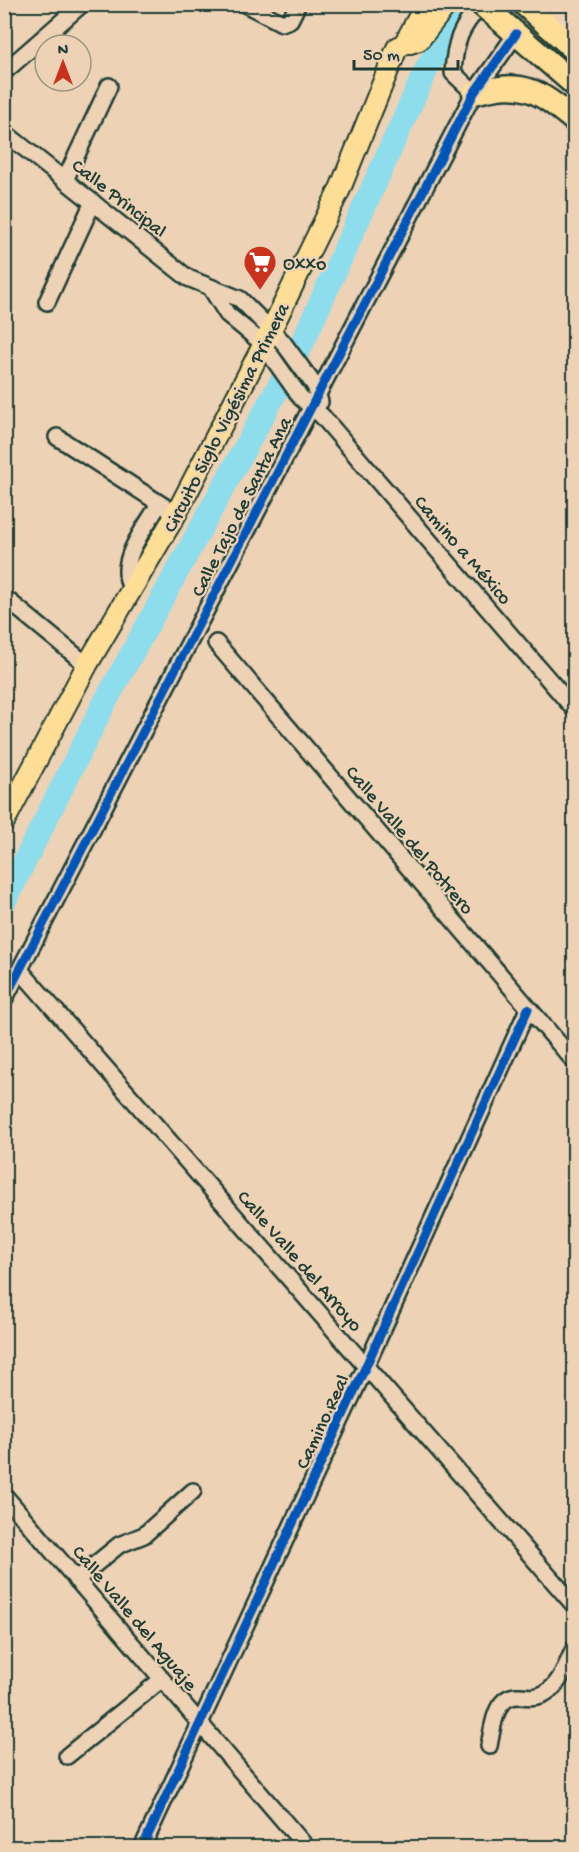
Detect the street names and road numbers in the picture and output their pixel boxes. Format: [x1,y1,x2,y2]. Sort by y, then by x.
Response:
street label: Calle Principal [66,156,170,244]
street label: Circuito Siglo Vigésima Primera [160,299,297,537]
street label: Calle Tajo de Santa Ana [188,413,299,601]
street label: Camino a México [408,492,515,611]
street label: Calle Valle del Potrero [339,762,477,920]
street label: Calle Valle del Arroyo [231,1187,366,1338]
street label: Camino Real [292,1372,356,1473]
street label: Calle Valle del Aguaje [66,1542,201,1697]

